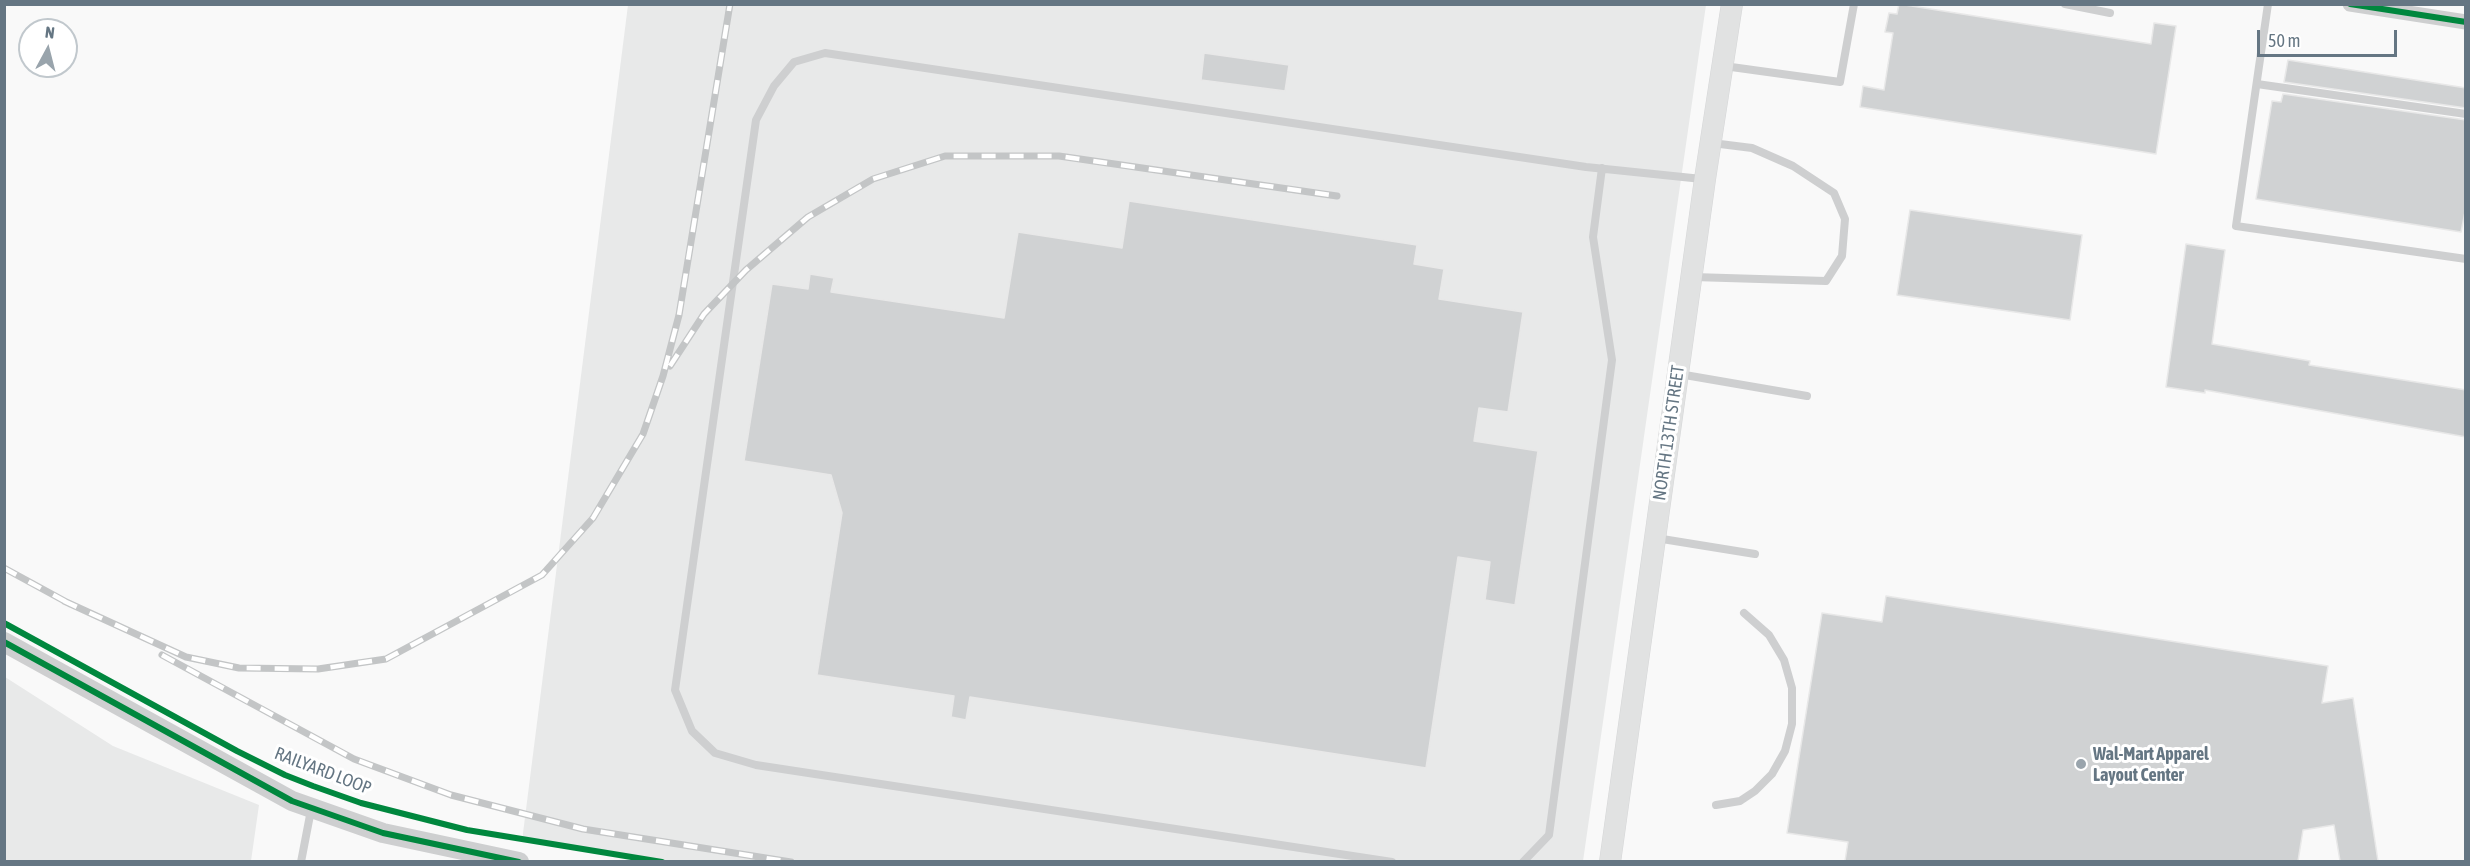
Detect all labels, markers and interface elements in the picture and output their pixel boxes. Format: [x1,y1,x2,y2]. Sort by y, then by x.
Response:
north arrow [18,18,78,78]
scale bar [2260,18,2400,56]
text: N [44,23,56,42]
text: 50 m [2268,30,2300,51]
street label: NORTH 13TH STREET [1649,364,1689,502]
street label: RAILYARD LOOP [271,743,375,799]
place label: Wal-Mart Apparel Layout Center [2093,743,2209,786]
marker: Wal-Mart Apparel Layout Center [2074,757,2088,771]

